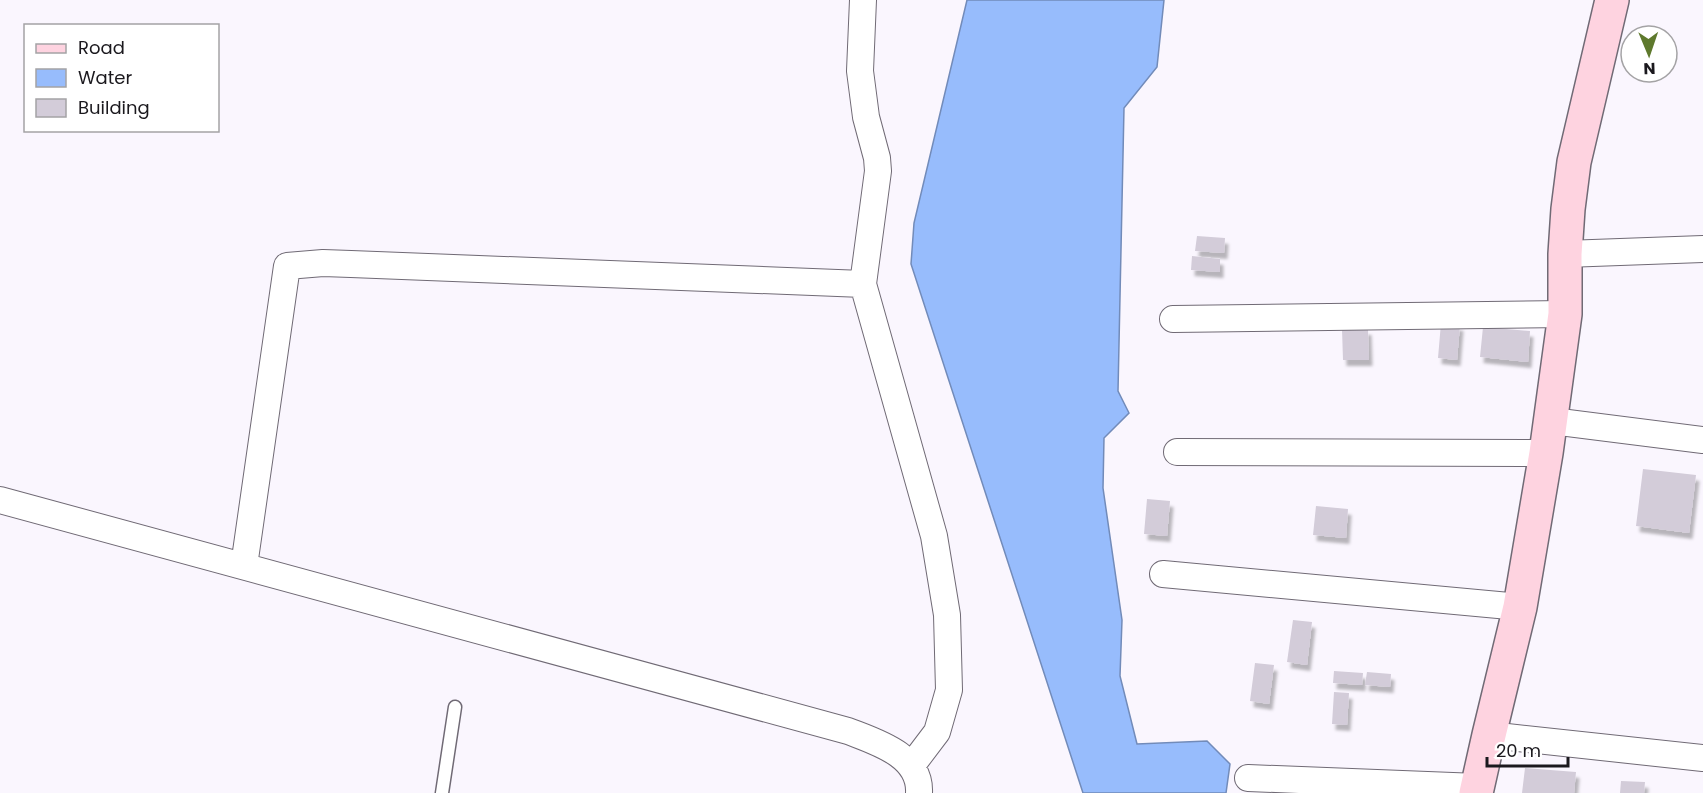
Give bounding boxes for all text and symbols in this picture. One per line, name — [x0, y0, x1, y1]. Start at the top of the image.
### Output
legend — [24, 24, 219, 132]
north arrow — [1619, 24, 1679, 84]
text: Road — [78, 35, 125, 60]
text: N — [1643, 57, 1656, 80]
text: Water — [78, 65, 132, 90]
text: Building — [78, 95, 150, 120]
scale bar — [1487, 730, 1568, 768]
text: 20 m — [1496, 738, 1541, 763]

